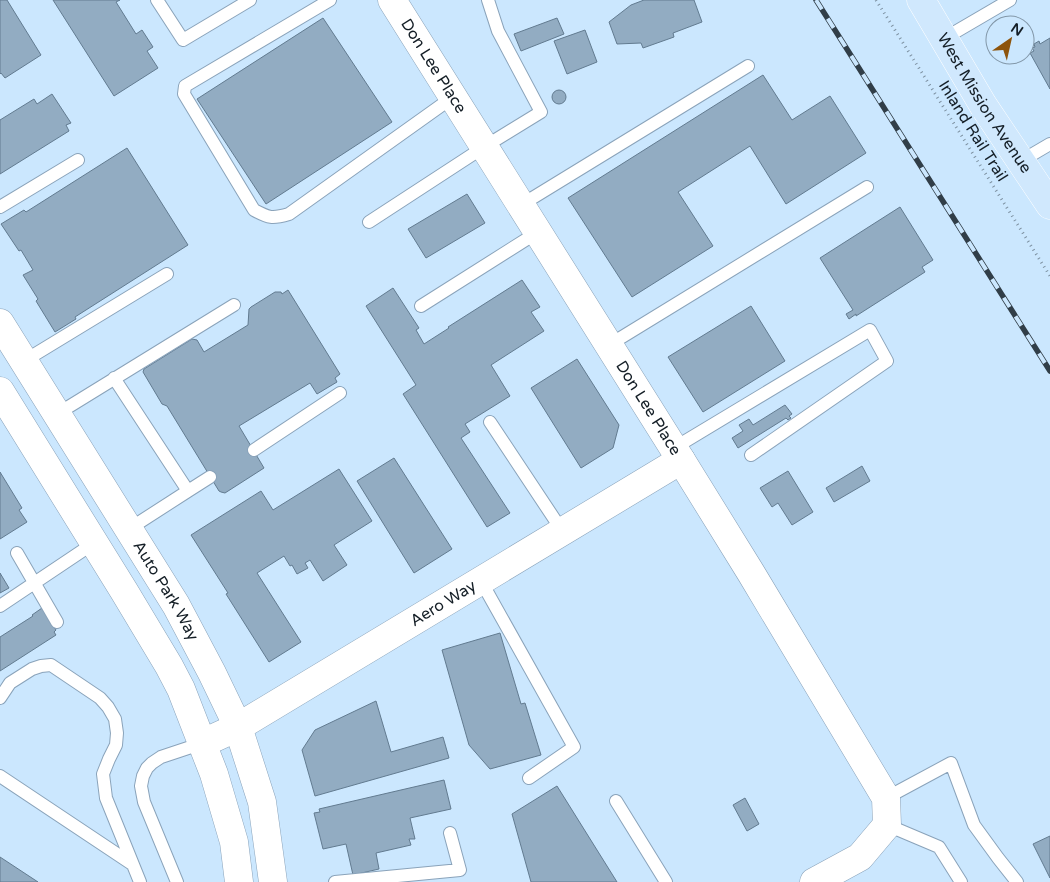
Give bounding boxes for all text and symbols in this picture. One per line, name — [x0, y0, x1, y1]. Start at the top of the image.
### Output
street label: Don Lee Place — [396, 15, 471, 117]
north arrow — [985, 15, 1035, 65]
text: N — [1008, 19, 1026, 40]
street label: West Mission Avenue — [933, 29, 1036, 177]
street label: Inland Rail Trail — [934, 77, 1012, 185]
street label: Don Lee Place — [611, 357, 686, 459]
street label: Auto Park Way — [128, 537, 203, 644]
street label: Aero Way — [406, 576, 480, 631]

